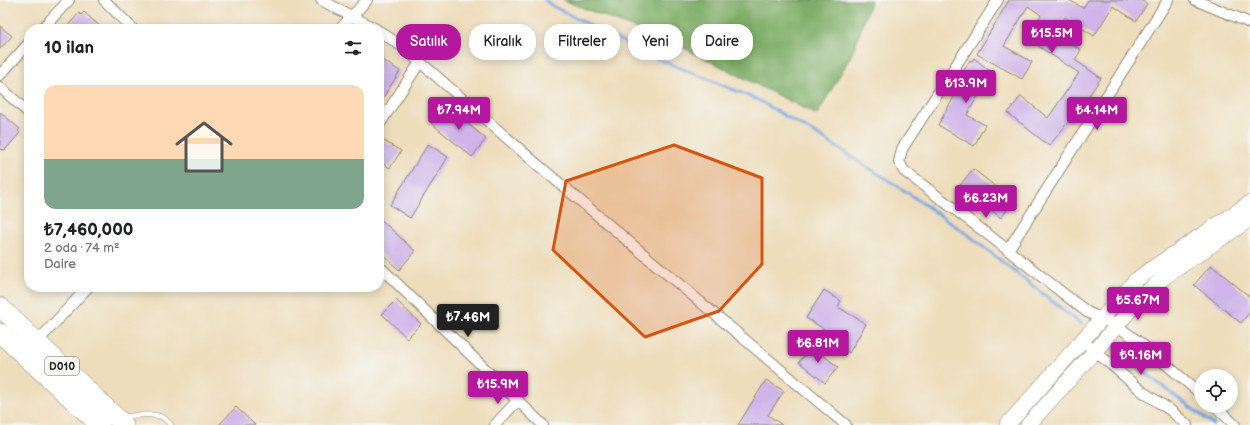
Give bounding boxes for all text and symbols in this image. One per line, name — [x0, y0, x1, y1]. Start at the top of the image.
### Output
pin: ₺15.5M — [1019, 20, 1085, 54]
chip: Satılık — [396, 24, 461, 60]
chip: Kiralık — [469, 24, 536, 60]
chip: Filtreler — [544, 24, 620, 60]
chip: Yeni — [628, 24, 683, 60]
chip: Daire — [691, 24, 753, 60]
text: ₺15.5M — [1031, 25, 1073, 41]
icon: filters — [342, 37, 364, 59]
text: 10 ilan — [44, 38, 94, 58]
pin: ₺13.9M — [933, 70, 999, 104]
text: ₺13.9M — [945, 75, 987, 91]
pin: ₺7.94M — [426, 97, 492, 131]
pin: ₺4.14M — [1064, 97, 1130, 131]
text: ₺7.94M — [437, 102, 481, 118]
text: ₺4.14M — [1076, 102, 1118, 118]
icon: home — [168, 111, 240, 183]
pin: ₺6.23M — [953, 185, 1019, 219]
text: ₺6.23M — [964, 190, 1008, 206]
text: ₺7,460,000 — [44, 220, 133, 240]
text: 2 oda · 74 m² — [44, 240, 120, 256]
text: Daire — [44, 256, 76, 272]
pin: ₺5.67M — [1105, 287, 1171, 321]
text: ₺5.67M — [1116, 292, 1160, 308]
pin: ₺7.46M — [435, 304, 501, 338]
text: ₺7.46M — [446, 309, 490, 325]
pin: ₺6.81M — [785, 330, 851, 364]
text: ₺6.81M — [797, 335, 839, 351]
pin: ₺9.16M — [1108, 342, 1174, 376]
text: ₺9.16M — [1120, 347, 1162, 363]
road number: D010 — [45, 357, 79, 375]
map controls — [1194, 369, 1238, 413]
button: locate — [1194, 369, 1238, 413]
pin: ₺15.9M — [465, 371, 531, 405]
text: ₺15.9M — [477, 376, 519, 392]

